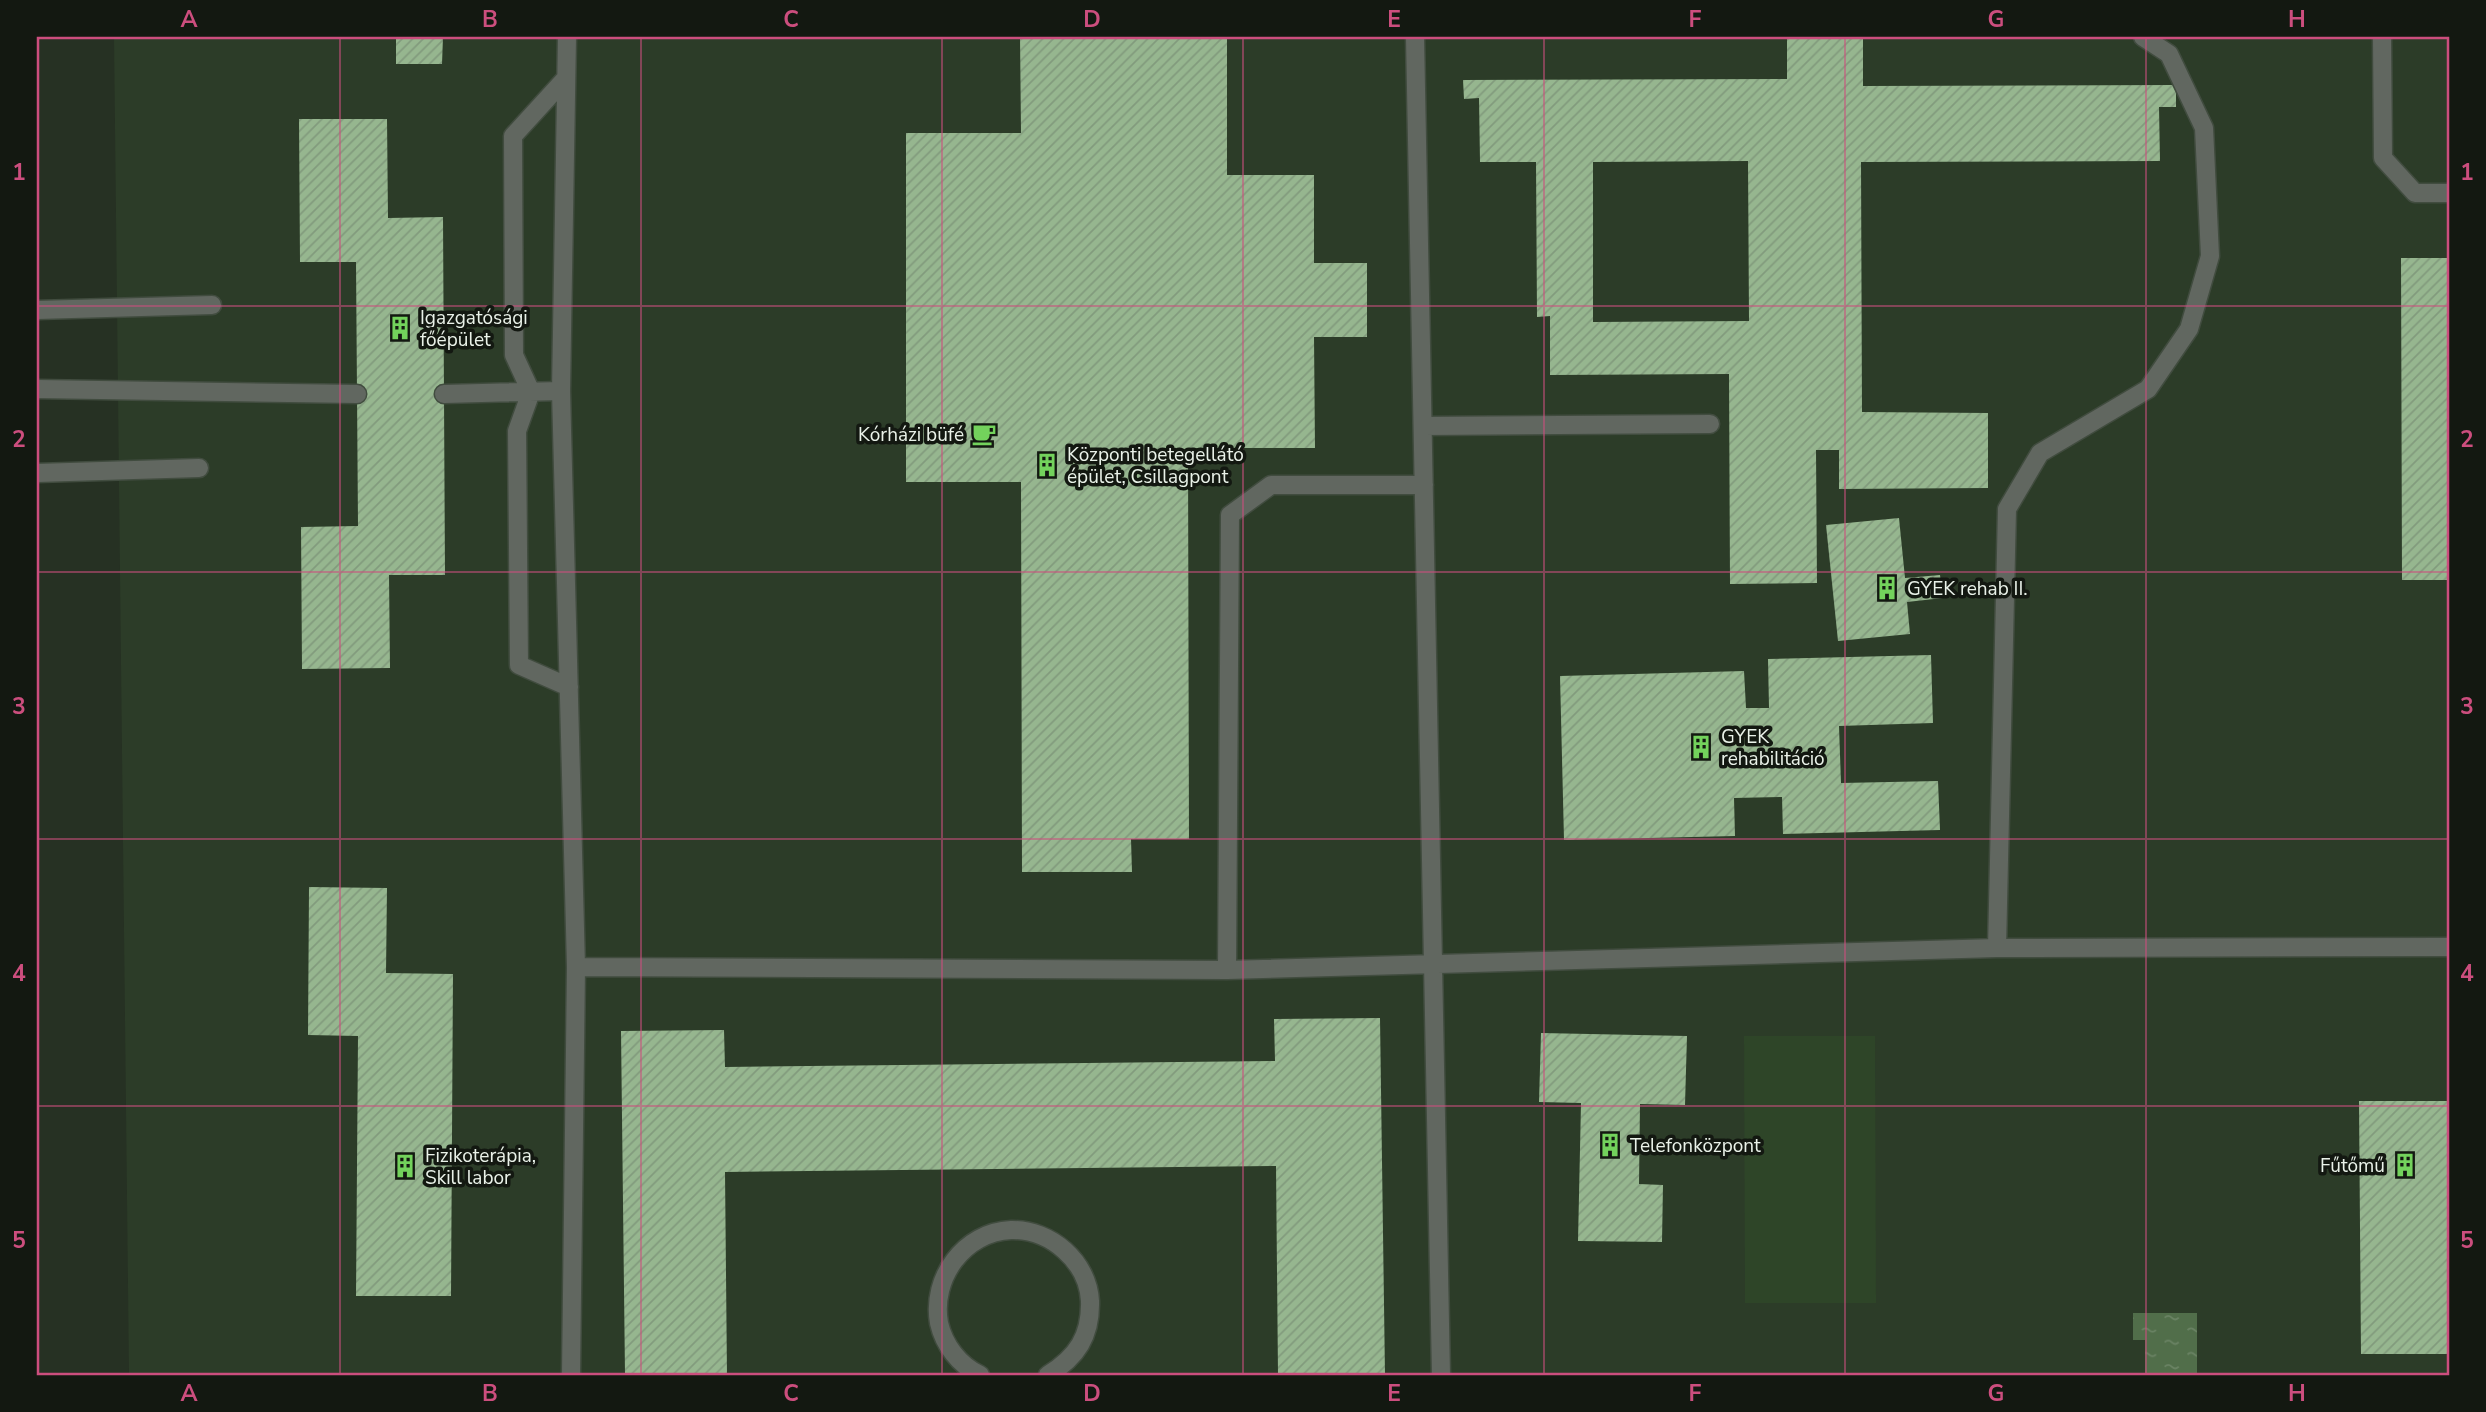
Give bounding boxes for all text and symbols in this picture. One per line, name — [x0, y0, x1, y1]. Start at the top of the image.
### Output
text: A — [180, 4, 198, 35]
text: B — [482, 4, 498, 35]
text: C — [783, 4, 799, 35]
text: D — [1083, 4, 1101, 35]
text: E — [1387, 4, 1401, 35]
text: F — [1689, 4, 1702, 35]
text: G — [1988, 4, 2004, 35]
text: H — [2288, 4, 2306, 35]
text: 1 — [12, 157, 26, 188]
text: 1 — [2460, 157, 2474, 188]
place label: Igazgatósági főépület — [420, 305, 528, 353]
building icon: Igazgatósági főépület — [386, 314, 414, 342]
cafe icon: Kórházi büfé — [970, 420, 998, 448]
place label: Kórházi büfé — [858, 422, 964, 448]
text: 2 — [12, 424, 26, 455]
text: 2 — [2460, 424, 2474, 455]
place label: Központi betegellátó épület, Csillagpont — [1067, 442, 1244, 490]
building icon: Központi betegellátó épület, Csillagpont — [1033, 451, 1061, 479]
building icon: GYEK rehab II. — [1873, 574, 1901, 602]
place label: GYEK rehab II. — [1907, 576, 2028, 602]
text: 3 — [12, 691, 26, 722]
text: 3 — [2460, 691, 2474, 722]
place label: GYEK rehabilitáció — [1721, 724, 1825, 772]
building icon: GYEK rehabilitáció — [1687, 733, 1715, 761]
text: 4 — [12, 958, 26, 989]
text: 4 — [2460, 958, 2474, 989]
building icon: Telefonközpont — [1596, 1131, 1624, 1159]
place label: Telefonközpont — [1630, 1133, 1761, 1159]
place label: Fizikoterápia, Skill labor — [425, 1143, 536, 1191]
building icon: Fűtőmű — [2391, 1151, 2419, 1179]
building icon: Fizikoterápia, Skill labor — [391, 1152, 419, 1180]
place label: Fűtőmű — [2320, 1153, 2385, 1179]
text: 5 — [12, 1225, 26, 1256]
text: 5 — [2460, 1225, 2474, 1256]
text: A — [180, 1378, 198, 1409]
text: B — [482, 1378, 498, 1409]
text: C — [783, 1378, 799, 1409]
text: D — [1083, 1378, 1101, 1409]
text: E — [1387, 1378, 1401, 1409]
text: F — [1689, 1378, 1702, 1409]
text: G — [1988, 1378, 2004, 1409]
text: H — [2288, 1378, 2306, 1409]

